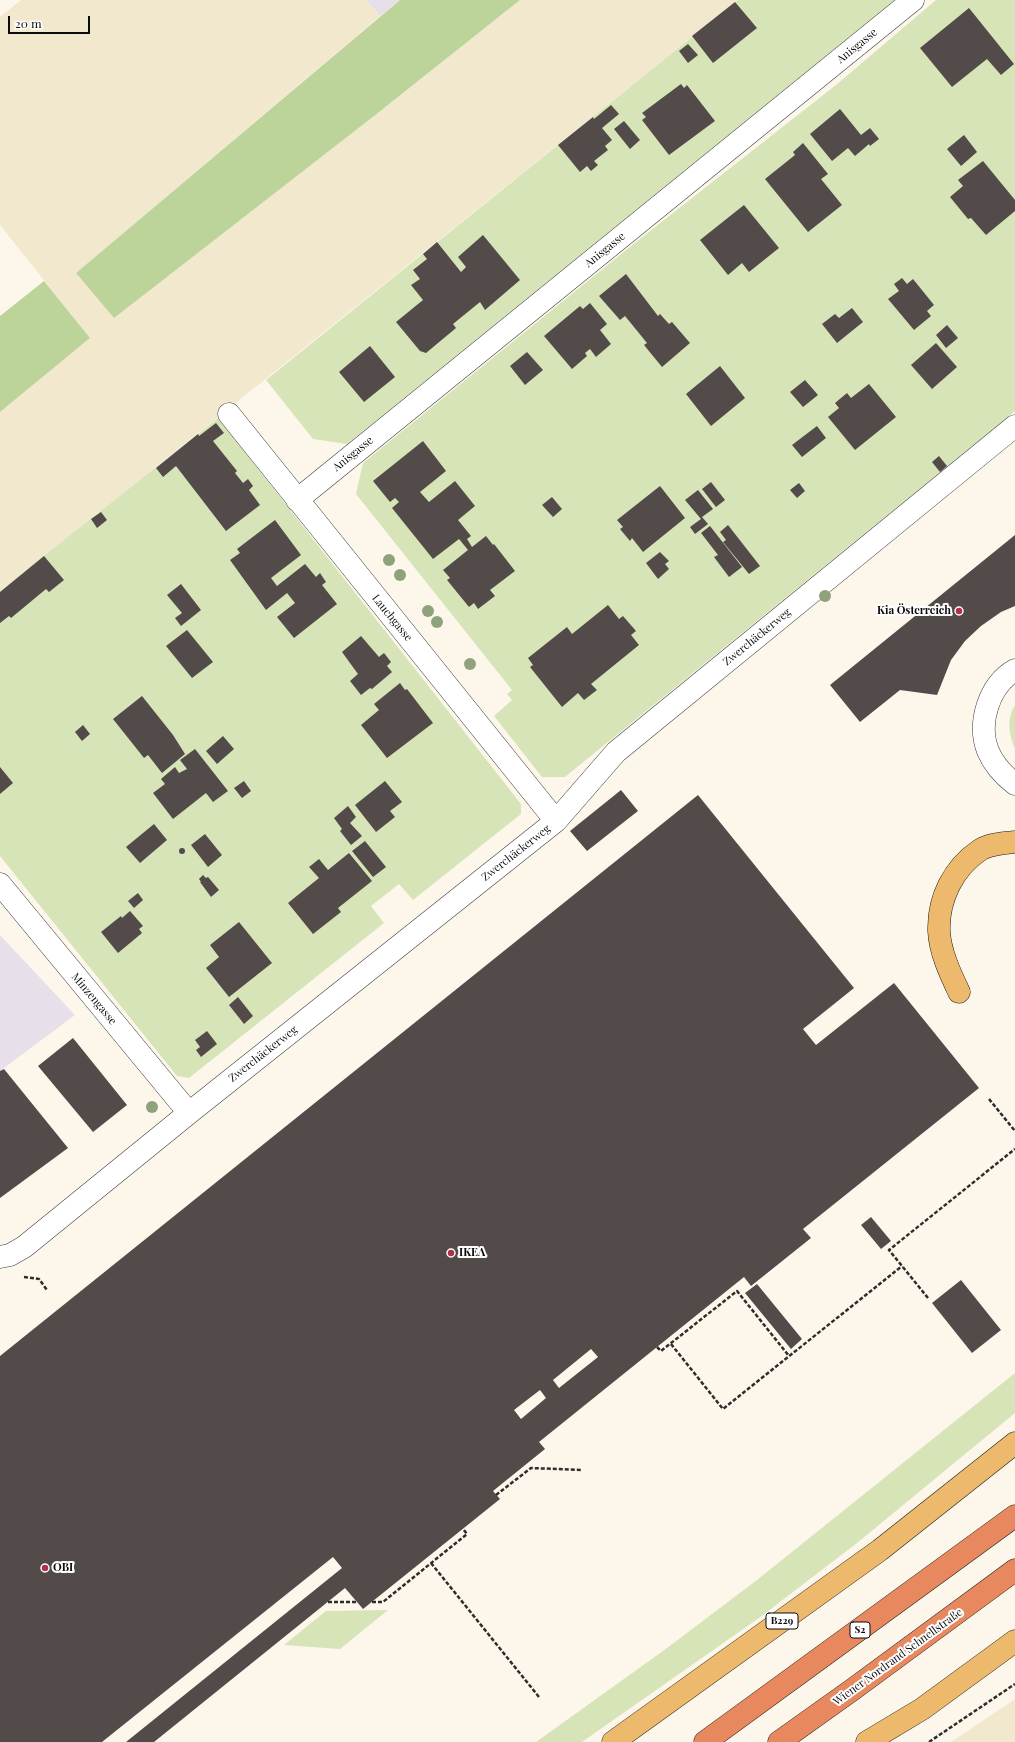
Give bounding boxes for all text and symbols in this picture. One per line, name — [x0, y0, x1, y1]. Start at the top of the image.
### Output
scale bar — [10, 8, 92, 34]
text: 20 m — [15, 15, 42, 31]
street label: Anisgasse — [834, 26, 880, 66]
street label: Anisgasse — [582, 230, 628, 270]
street label: Anisgasse — [330, 434, 376, 474]
street label: Lauchgasse — [369, 592, 415, 644]
place label: Kia Österreich — [877, 604, 951, 618]
street label: Zwerchäckerweg — [720, 606, 794, 668]
marker: Kia Österreich — [954, 606, 964, 616]
street label: Zwerchäckerweg — [479, 822, 553, 884]
street label: Minzengasse — [69, 971, 119, 1027]
street label: Zwerchäckerweg — [226, 1023, 300, 1085]
place label: IKEA — [459, 1246, 485, 1260]
marker: IKEA — [446, 1248, 456, 1258]
place label: OBI — [53, 1561, 73, 1575]
marker: OBI — [40, 1563, 50, 1573]
street label: Wiener Nordrand Schnellstraße — [831, 1606, 965, 1708]
road number: B229 — [766, 1613, 798, 1629]
road number: S2 — [850, 1622, 870, 1638]

